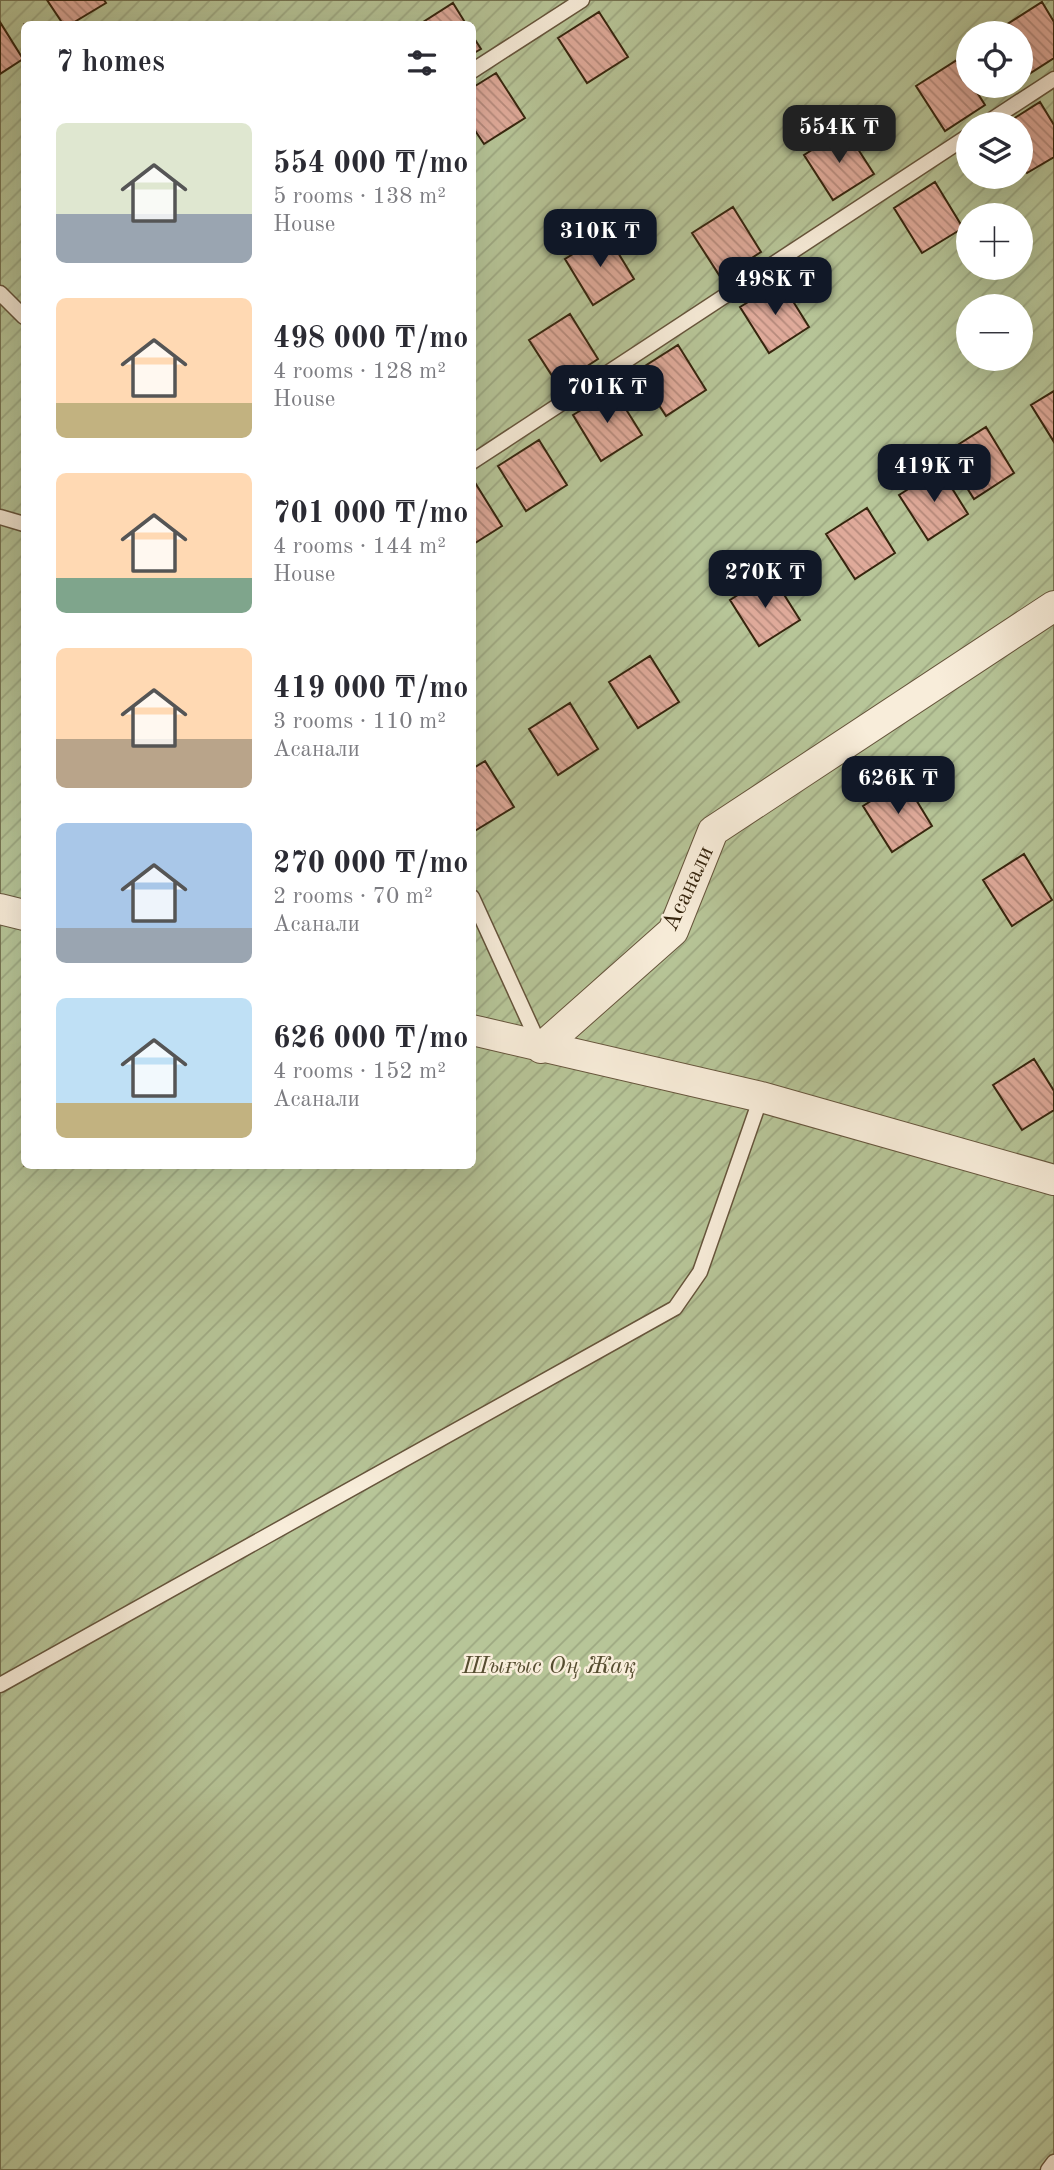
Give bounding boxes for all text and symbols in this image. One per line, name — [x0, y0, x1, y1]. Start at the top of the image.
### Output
map controls — [956, 21, 1033, 371]
button: locate — [956, 21, 1033, 98]
icon: filters — [403, 44, 441, 82]
text: 7 homes — [56, 48, 165, 78]
pin: 554K ₸ — [782, 106, 896, 165]
button: layers — [956, 112, 1033, 189]
text: 554K ₸ — [799, 116, 879, 139]
text: 554 000 ₸/mo — [273, 149, 468, 179]
icon: home — [112, 151, 196, 235]
text: 5 rooms · 138 m² — [273, 185, 446, 208]
button: + — [956, 203, 1033, 280]
pin: 310K ₸ — [543, 210, 657, 269]
text: House — [273, 213, 335, 236]
text: 310K ₸ — [560, 220, 640, 243]
pin: 498K ₸ — [718, 258, 832, 317]
text: 498K ₸ — [735, 268, 815, 291]
button: − — [956, 294, 1033, 371]
text: 498 000 ₸/mo — [273, 324, 468, 354]
icon: home — [112, 326, 196, 410]
text: 4 rooms · 128 m² — [273, 360, 446, 383]
pin: 701K ₸ — [550, 366, 664, 425]
text: 701K ₸ — [567, 376, 647, 399]
text: House — [273, 388, 335, 411]
pin: 419K ₸ — [877, 444, 991, 504]
text: 419K ₸ — [894, 455, 974, 478]
text: 701 000 ₸/mo — [273, 499, 468, 529]
icon: home — [112, 501, 196, 585]
text: 4 rooms · 144 m² — [273, 535, 446, 558]
pin: 270K ₸ — [708, 550, 822, 610]
text: 270K ₸ — [725, 561, 805, 584]
text: House — [273, 563, 335, 586]
text: 419 000 ₸/mo — [273, 674, 468, 704]
icon: home — [112, 676, 196, 760]
text: 3 rooms · 110 m² — [273, 710, 446, 733]
text: Асанали — [273, 738, 360, 761]
pin: 626K ₸ — [841, 756, 955, 816]
text: 626K ₸ — [858, 767, 938, 790]
street label: Асанали — [659, 843, 719, 935]
text: 270 000 ₸/mo — [273, 849, 468, 879]
icon: home — [112, 851, 196, 935]
text: 2 rooms · 70 m² — [273, 885, 433, 908]
text: Асанали — [273, 913, 360, 936]
text: 626 000 ₸/mo — [273, 1024, 468, 1054]
icon: home — [112, 1026, 196, 1110]
text: 4 rooms · 152 m² — [273, 1060, 446, 1083]
text: Асанали — [273, 1088, 360, 1111]
park label: Шығыс Оң Жақ — [461, 1655, 636, 1679]

